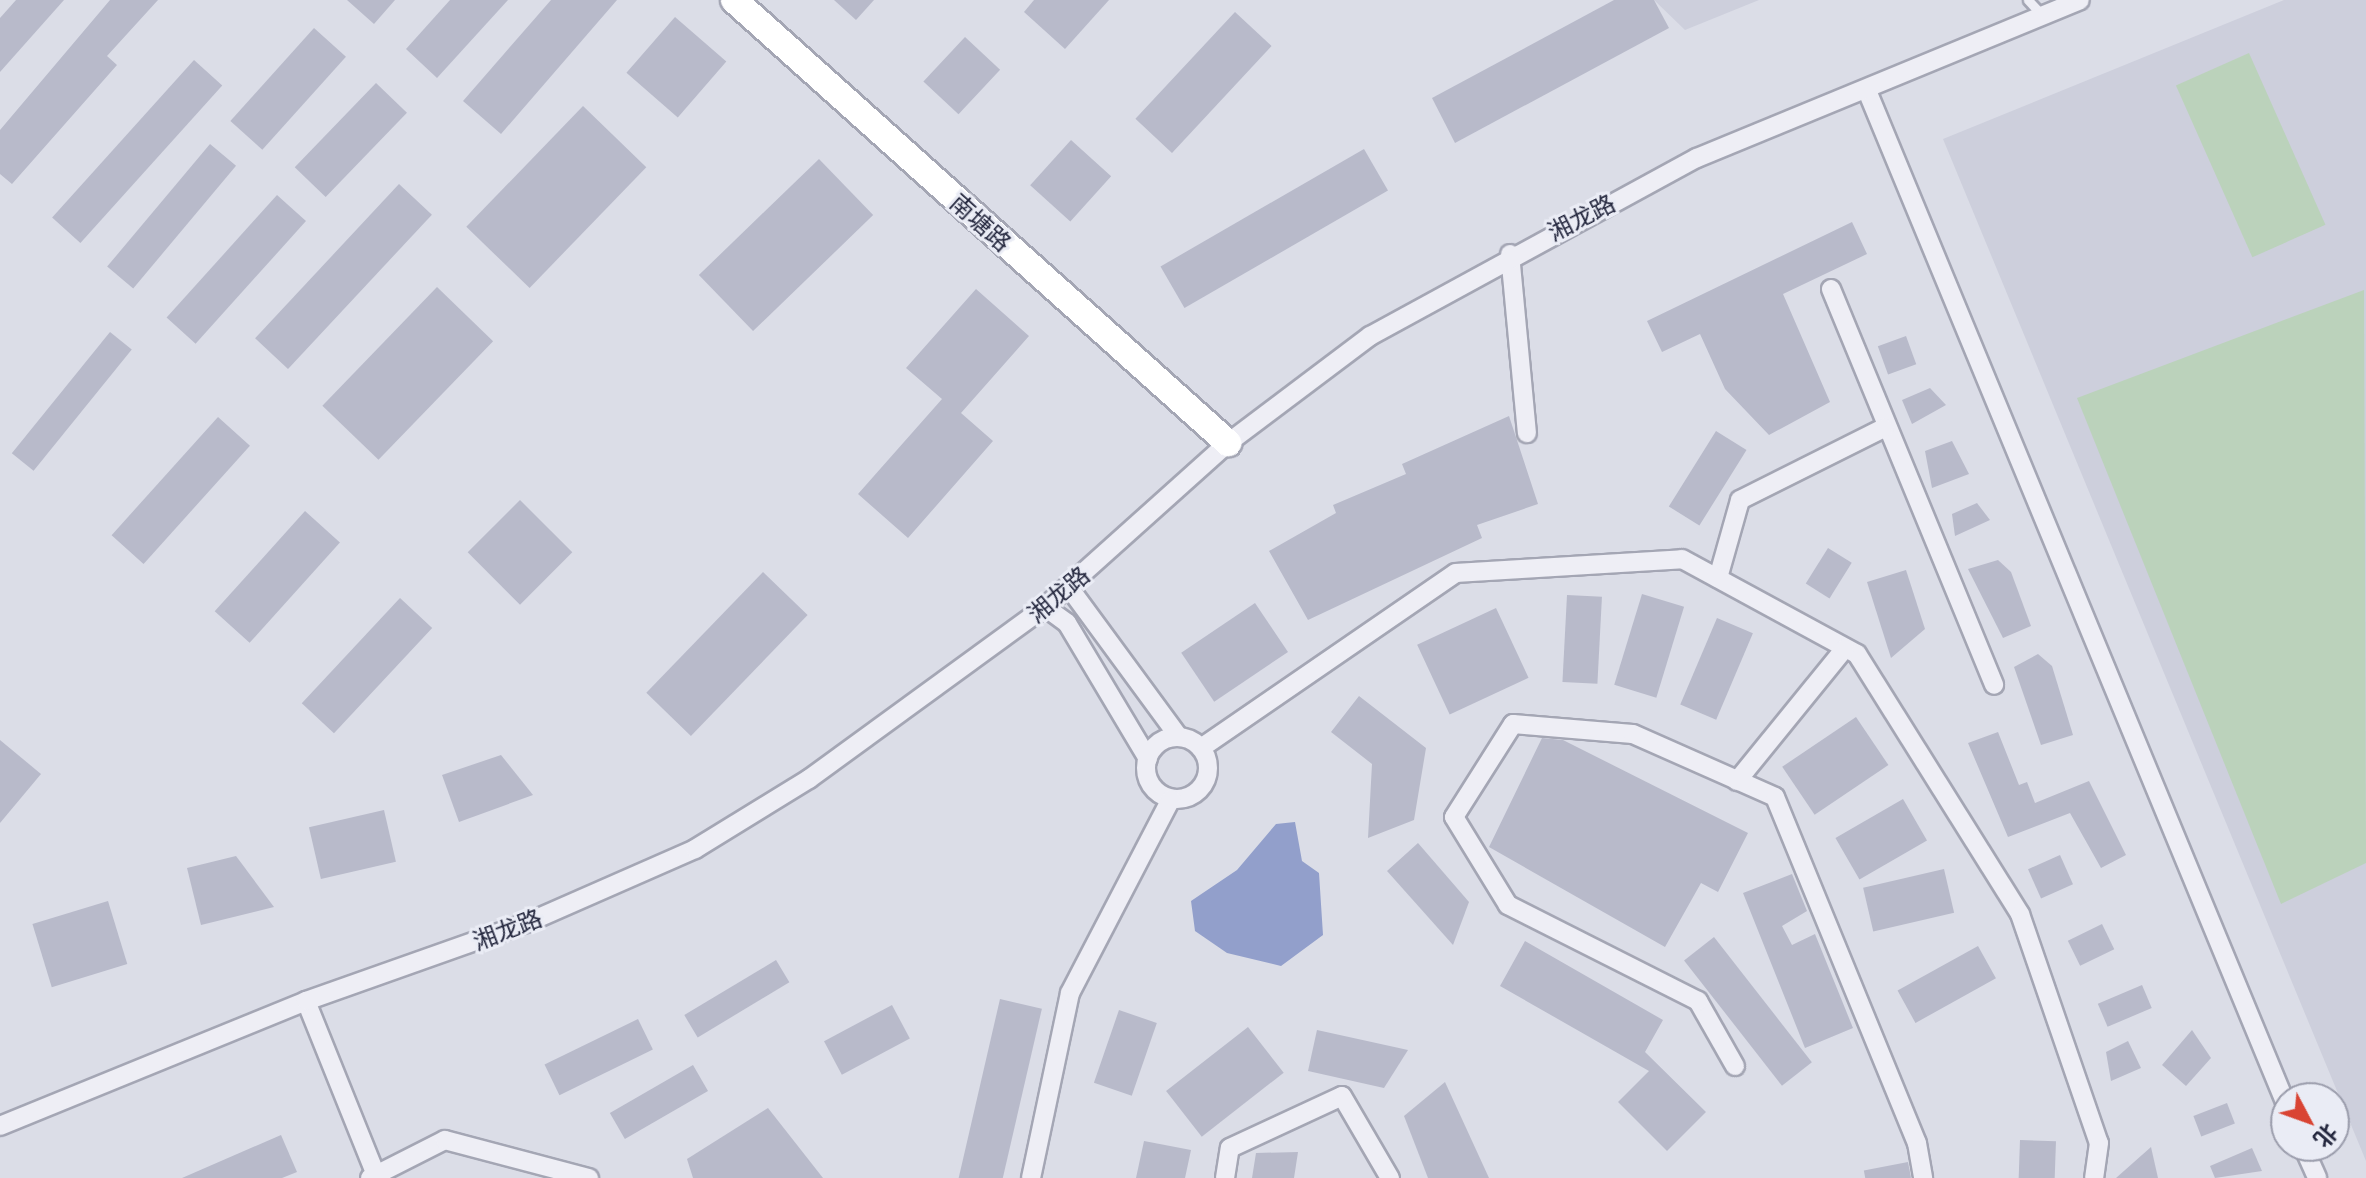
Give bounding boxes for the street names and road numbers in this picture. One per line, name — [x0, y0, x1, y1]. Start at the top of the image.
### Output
street label: 南塘路 — [945, 187, 1017, 257]
street label: 湘龙路 — [1542, 188, 1620, 246]
street label: 湘龙路 — [1021, 560, 1095, 628]
street label: 湘龙路 — [468, 903, 546, 955]

